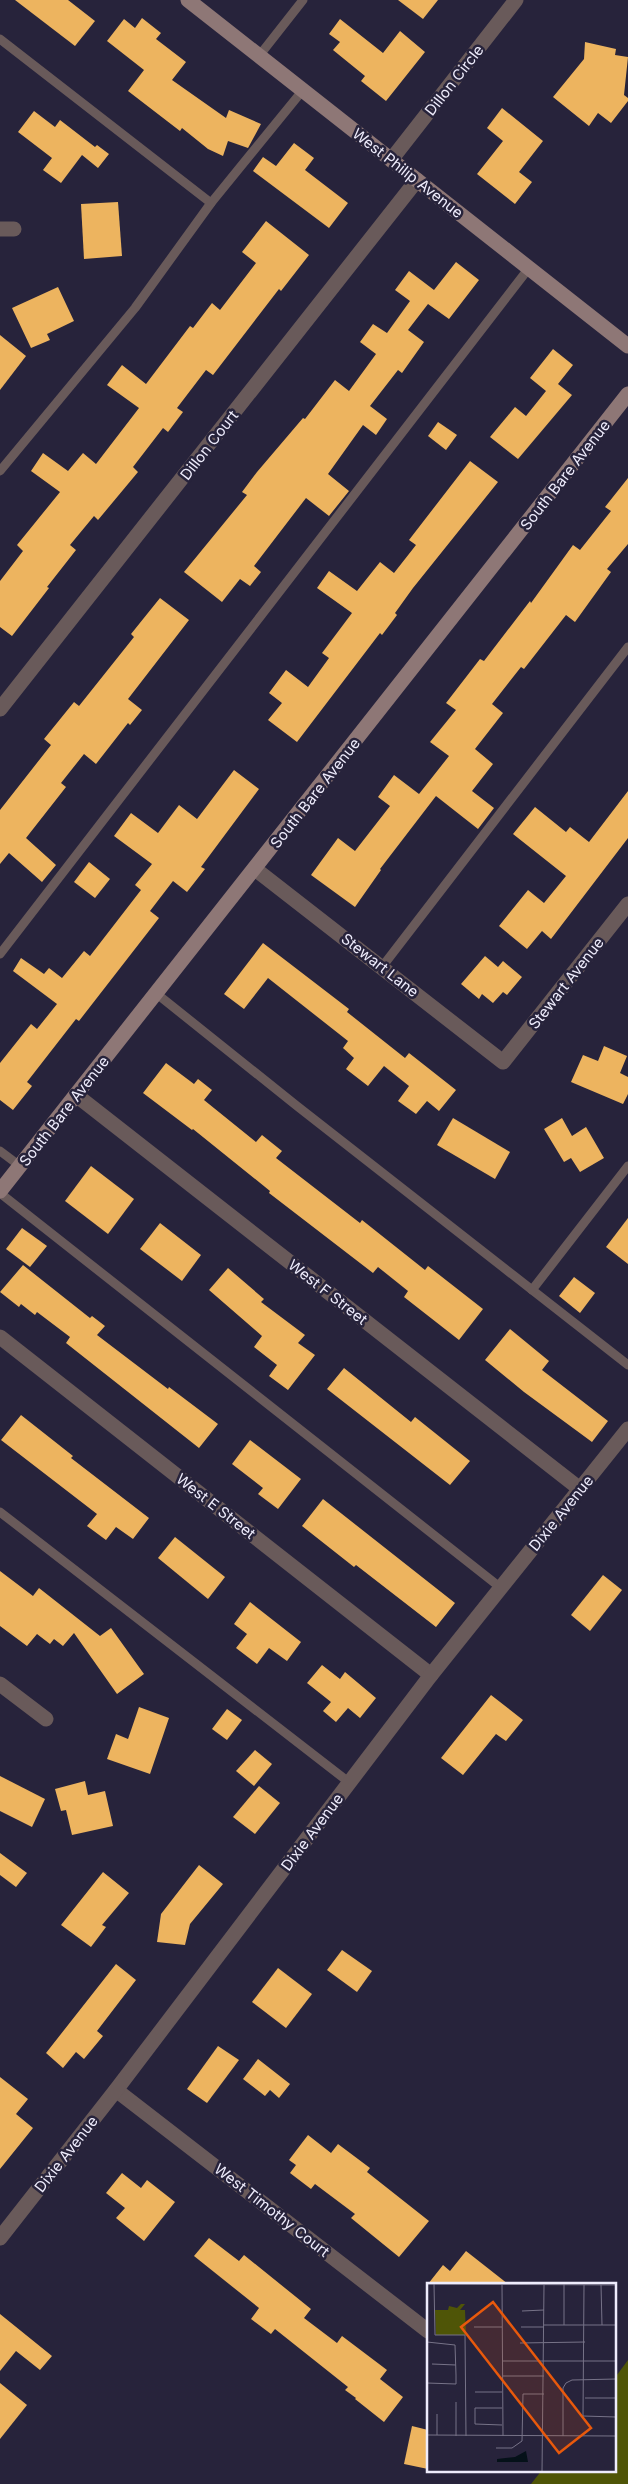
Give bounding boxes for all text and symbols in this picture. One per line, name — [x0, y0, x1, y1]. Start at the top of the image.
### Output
street label: Dillon Circle — [420, 41, 488, 119]
street label: West Philip Avenue — [349, 124, 467, 222]
street label: Dillon Court — [176, 406, 242, 484]
street label: South Bare Avenue — [516, 416, 614, 534]
street label: South Bare Avenue — [266, 734, 364, 852]
street label: Stewart Lane — [337, 929, 423, 1001]
street label: Stewart Avenue — [524, 933, 608, 1033]
street label: South Bare Avenue — [15, 1052, 113, 1170]
street label: West F Street — [285, 1255, 371, 1329]
street label: West E Street — [173, 1469, 259, 1543]
street label: Dixie Avenue — [525, 1471, 597, 1555]
street label: Dixie Avenue — [277, 1790, 347, 1874]
street label: Dixie Avenue — [30, 2112, 102, 2196]
street label: West Timothy Court — [211, 2159, 334, 2261]
inset map — [427, 2283, 616, 2472]

